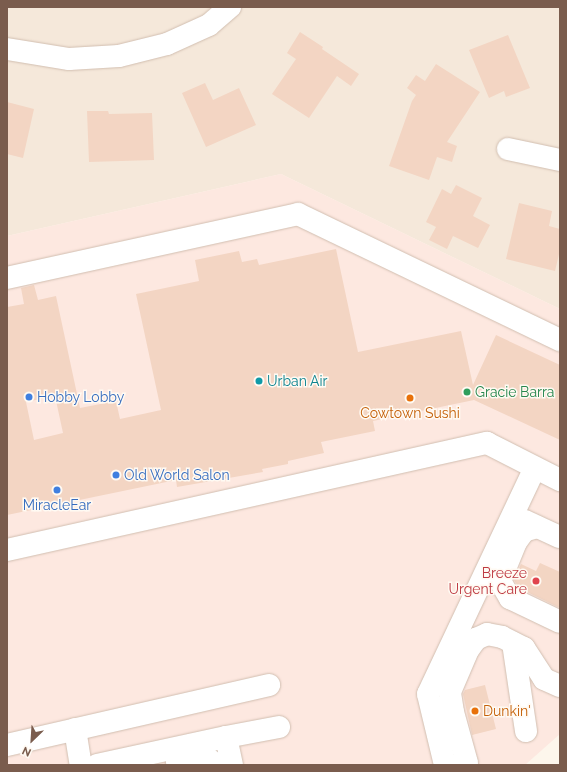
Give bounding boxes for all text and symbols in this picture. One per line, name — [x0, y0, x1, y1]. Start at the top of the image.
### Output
place label: Urban Air — [267, 373, 328, 389]
marker: Urban Air — [254, 376, 264, 386]
place label: Gracie Barra — [475, 384, 554, 400]
marker: Gracie Barra — [462, 387, 472, 397]
place label: Hobby Lobby — [37, 389, 125, 405]
marker: Hobby Lobby — [24, 392, 34, 402]
marker: Cowtown Sushi — [405, 393, 415, 403]
place label: Cowtown Sushi — [360, 405, 460, 421]
place label: Old World Salon — [124, 467, 230, 483]
marker: Old World Salon — [111, 470, 121, 480]
marker: MiracleEar — [52, 485, 62, 495]
place label: MiracleEar — [23, 497, 91, 513]
place label: Breeze Urgent Care — [448, 565, 527, 598]
marker: Breeze Urgent Care — [530, 575, 542, 587]
place label: Dunkin' — [483, 703, 531, 719]
marker: Dunkin' — [470, 706, 480, 716]
north arrow — [12, 720, 52, 760]
text: N — [20, 744, 33, 759]

